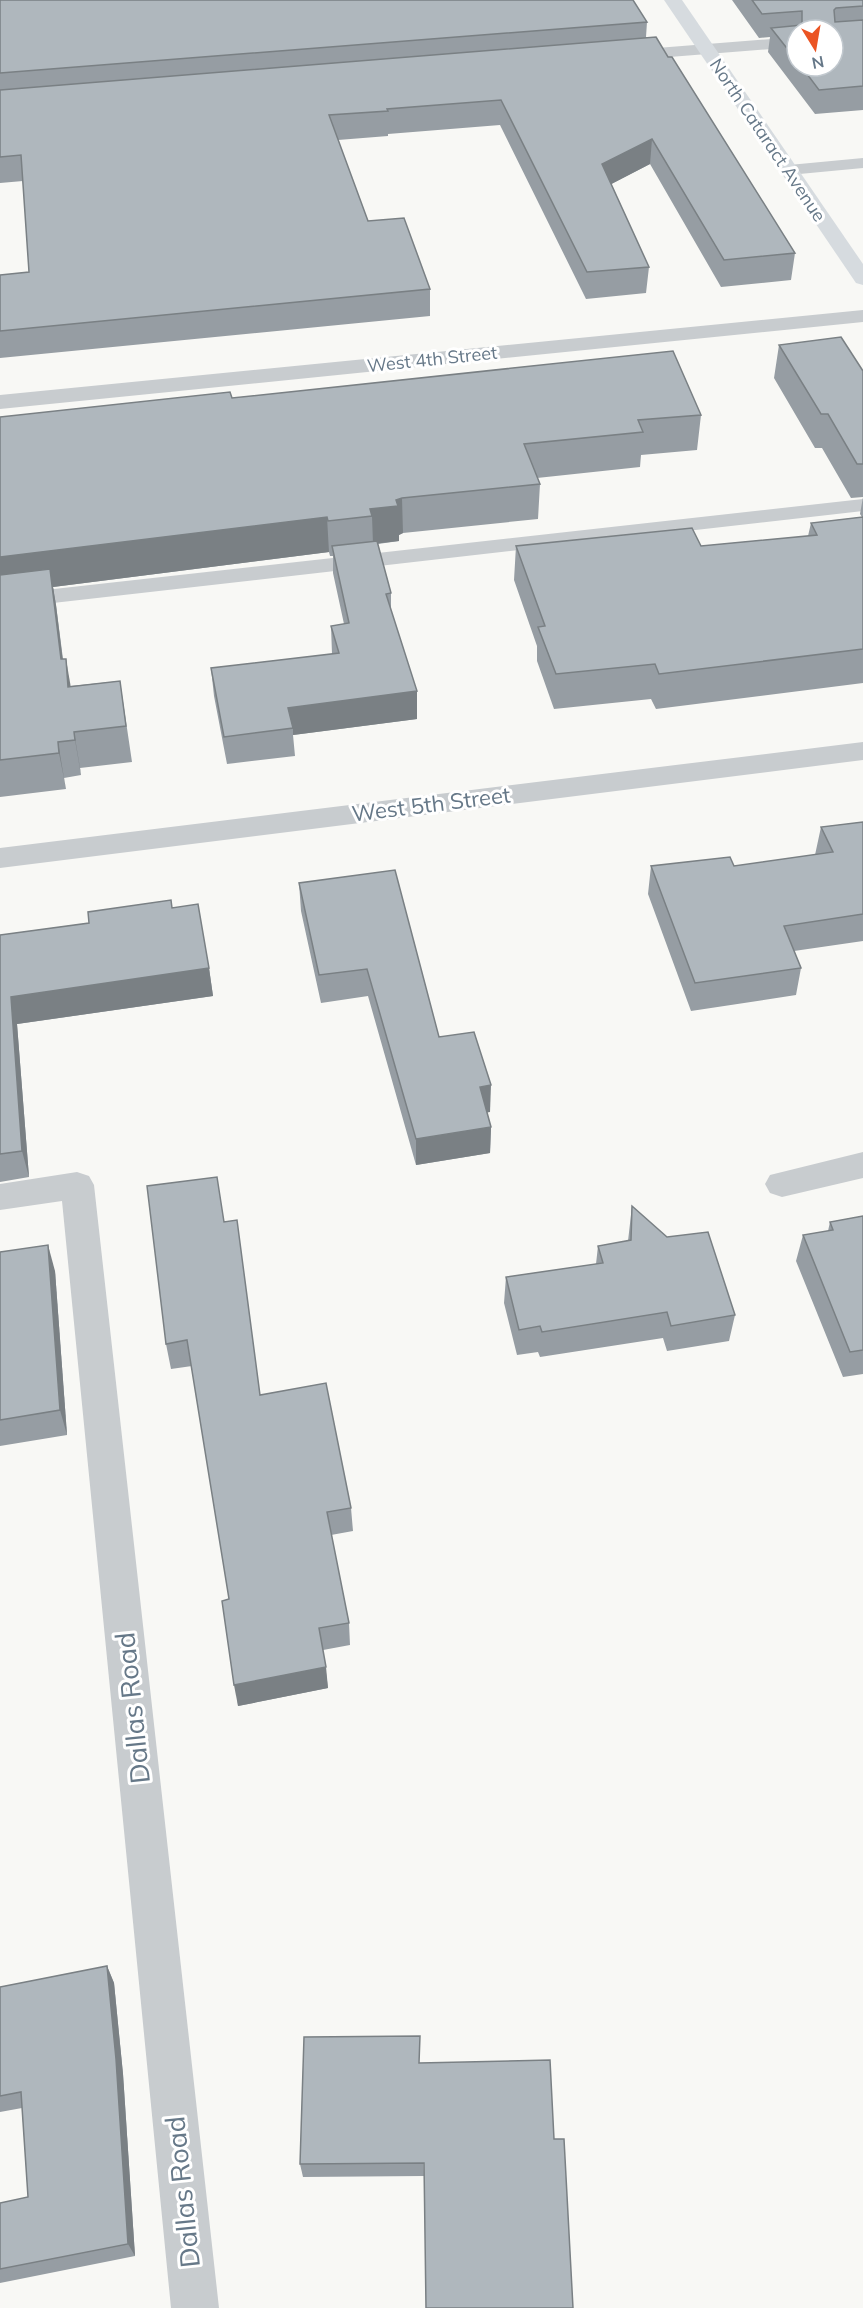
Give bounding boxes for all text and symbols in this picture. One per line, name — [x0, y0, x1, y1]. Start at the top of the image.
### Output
north arrow — [785, 18, 845, 78]
street label: North Cataract Avenue — [705, 54, 831, 226]
street label: West 4th Street — [366, 341, 498, 377]
street label: West 5th Street — [350, 780, 512, 828]
street label: Dallas Road — [107, 1631, 157, 1785]
street label: Dallas Road — [157, 2115, 207, 2269]

